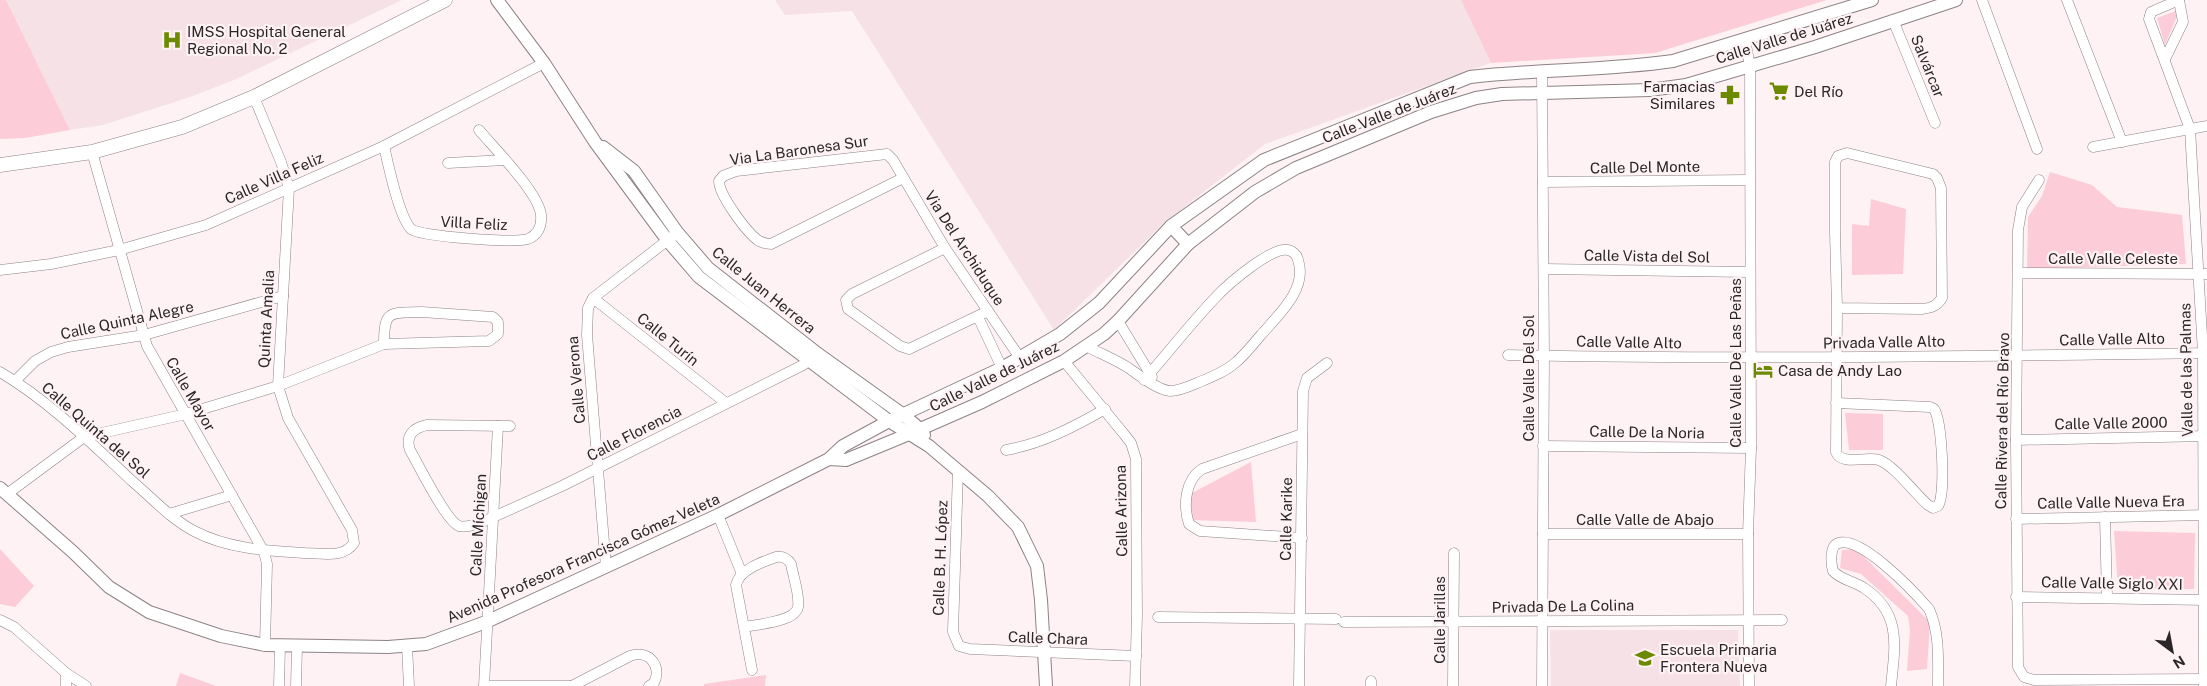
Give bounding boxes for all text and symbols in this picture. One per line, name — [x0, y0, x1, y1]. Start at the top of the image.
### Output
street label: Calle Valle de Juárez — [1714, 9, 1854, 67]
place label: IMSS Hospital General Regional No. 2 — [187, 23, 346, 57]
hospital icon: IMSS Hospital General Regional No. 2 — [161, 29, 183, 51]
street label: Salvárcar — [1908, 32, 1948, 100]
place label: Farmacias Similares — [1643, 78, 1715, 112]
street label: Calle Valle de Juárez — [1320, 80, 1458, 146]
supermarket icon: Del Río — [1768, 80, 1790, 102]
place label: Del Río — [1794, 83, 1843, 100]
pharmacy icon: Farmacias Similares — [1719, 84, 1741, 106]
street label: Via La Baronesa Sur — [728, 132, 870, 168]
street label: Calle Villa Feliz — [222, 149, 326, 207]
street label: Calle Del Monte — [1590, 158, 1700, 176]
street label: Via Del Archiduque — [922, 187, 1008, 309]
street label: Villa Feliz — [440, 213, 508, 233]
street label: Calle Juan Herrera — [709, 243, 819, 337]
street label: Calle Vista del Sol — [1584, 246, 1710, 266]
street label: Calle Valle Celeste — [2048, 250, 2178, 267]
street label: Quinta Amalia — [255, 269, 277, 369]
street label: Calle Valle De Las Peñas — [1727, 278, 1744, 448]
street label: Calle Quinta Alegre — [59, 298, 195, 342]
street label: Valle de las Palmas — [2176, 303, 2196, 437]
street label: Calle Turín — [634, 309, 702, 369]
street label: Calle Valle Del Sol — [1520, 314, 1537, 442]
street label: Calle Valle Alto — [2059, 330, 2165, 348]
street label: Privada Valle Alto — [1823, 332, 1945, 352]
street label: Calle Rivera del Río Bravo — [1992, 332, 2012, 510]
street label: Calle Valle Alto — [1576, 333, 1682, 351]
street label: Calle Verona — [564, 336, 588, 424]
street label: Calle Valle de Juárez — [927, 337, 1061, 415]
street label: Calle Mayor — [163, 354, 219, 434]
hotel icon: Casa de Andy Lao — [1752, 359, 1774, 381]
place label: Casa de Andy Lao — [1778, 362, 1902, 379]
street label: Calle Quinta del Sol — [39, 378, 153, 482]
street label: Calle Florencia — [584, 402, 684, 464]
street label: Calle Valle 2000 — [2054, 414, 2168, 432]
street label: Calle De la Noria — [1589, 422, 1705, 442]
street label: Calle Arizona — [1112, 465, 1130, 557]
street label: Calle Míchigan — [467, 473, 489, 577]
street label: Calle Karike — [1277, 477, 1295, 561]
street label: Avenida Profesora Francisca Gómez Veleta — [444, 490, 722, 626]
street label: Calle Valle Nueva Era — [2037, 492, 2185, 512]
street label: Calle B. H. López — [929, 500, 951, 616]
street label: Calle Valle de Abajo — [1576, 511, 1714, 528]
street label: Calle Valle Siglo XXI — [2041, 573, 2183, 593]
street label: Calle Jarillas — [1431, 576, 1448, 664]
street label: Privada De La Colina — [1492, 596, 1634, 616]
north arrow — [2147, 626, 2197, 676]
street label: Calle Chara — [1008, 628, 1088, 648]
place label: Escuela Primaria Frontera Nueva — [1660, 641, 1777, 675]
school or university icon: Escuela Primaria Frontera Nueva — [1634, 647, 1656, 669]
text: N — [2170, 652, 2188, 672]

